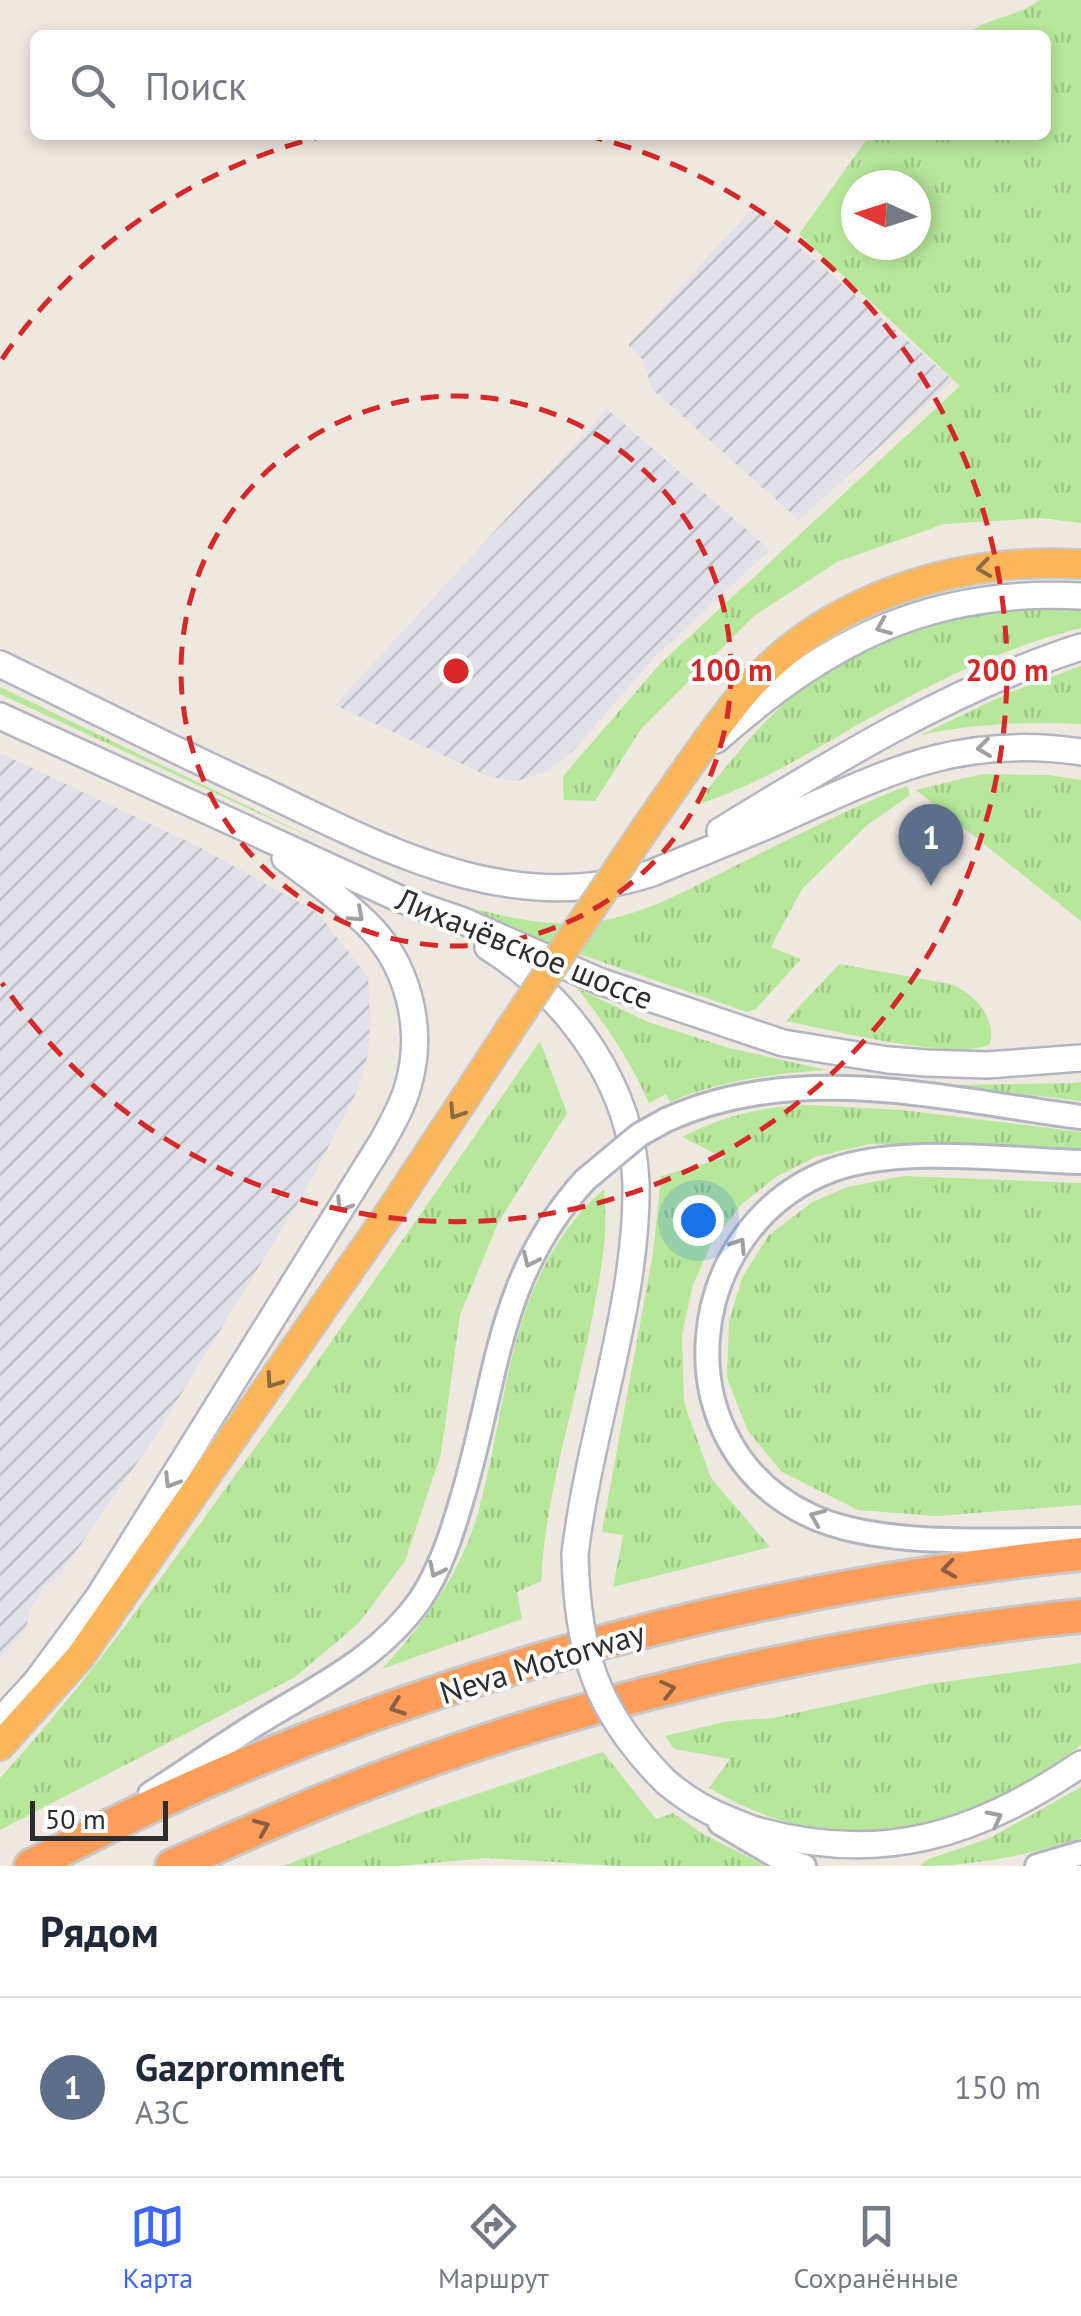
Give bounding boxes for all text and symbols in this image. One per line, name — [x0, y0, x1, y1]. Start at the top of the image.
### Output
search box — [30, 30, 1051, 140]
icon: search — [65, 58, 120, 113]
text: Поиск — [145, 61, 246, 110]
north arrow — [841, 170, 931, 260]
one-way arrow — [976, 556, 992, 577]
one-way arrow — [875, 615, 893, 635]
text: 100 m — [690, 650, 772, 689]
text: 200 m — [966, 650, 1048, 689]
centre of rings — [438, 653, 474, 689]
one-way arrow — [976, 737, 992, 758]
pin: 1 — [898, 804, 964, 886]
street label: Лихачёвское шоссе — [389, 877, 660, 1019]
one-way arrow — [345, 904, 364, 922]
one-way arrow — [449, 1102, 468, 1120]
one-way arrow — [336, 1194, 355, 1212]
your location — [673, 1195, 724, 1246]
one-way arrow — [727, 1238, 746, 1256]
one-way arrow — [522, 1249, 542, 1267]
one-way arrow — [267, 1370, 285, 1388]
one-way arrow — [164, 1471, 183, 1489]
one-way arrow — [809, 1509, 827, 1529]
one-way arrow — [941, 1558, 958, 1579]
one-way arrow — [429, 1559, 448, 1577]
street label: Neva Motorway — [434, 1611, 650, 1713]
one-way arrow — [659, 1680, 676, 1701]
one-way arrow — [390, 1695, 407, 1715]
scale bar — [30, 1796, 168, 1840]
text: 50 m — [45, 1800, 106, 1837]
one-way arrow — [985, 1810, 1003, 1830]
one-way arrow — [252, 1819, 269, 1839]
text: Рядом — [40, 1904, 159, 1959]
text: Gazpromneft — [135, 2042, 344, 2091]
text: 1 — [63, 2066, 82, 2108]
text: 150 m — [954, 2066, 1041, 2108]
text: АЗС — [135, 2091, 189, 2133]
tab: Карта — [122, 2199, 193, 2296]
tab: Маршрут — [438, 2199, 549, 2296]
tab: Сохранённые — [793, 2199, 959, 2296]

